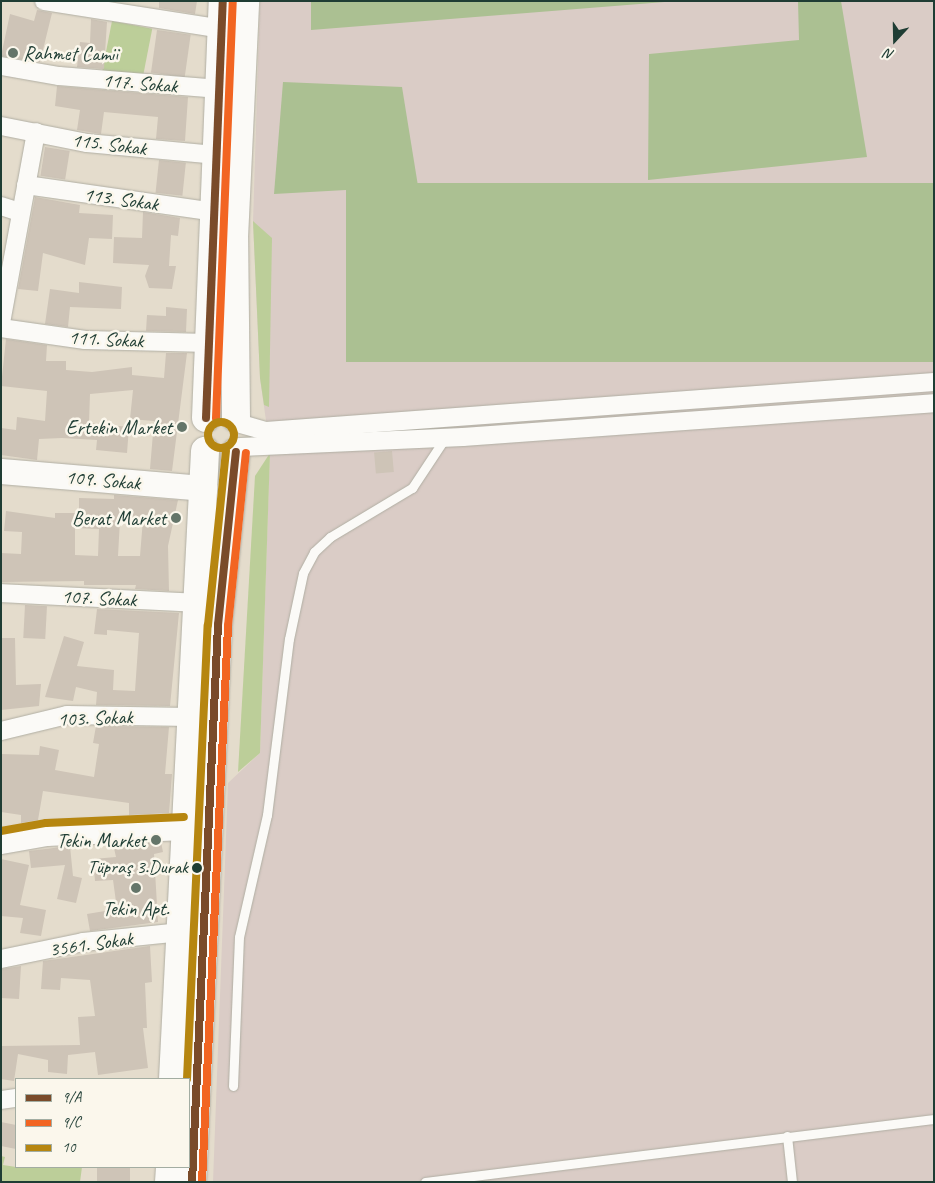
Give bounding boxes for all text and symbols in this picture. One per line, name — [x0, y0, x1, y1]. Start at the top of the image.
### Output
north arrow — [870, 15, 920, 65]
place label: Rahmet Camii — [23, 41, 119, 65]
text: N — [882, 45, 897, 64]
marker: Rahmet Camii — [7, 47, 19, 59]
street label: 117. Sokak — [102, 68, 178, 98]
street label: 115. Sokak — [70, 128, 148, 160]
street label: 113. Sokak — [82, 182, 160, 216]
street label: 111. Sokak — [68, 325, 144, 353]
place label: Ertekin Market — [65, 415, 172, 439]
marker: Ertekin Market — [176, 421, 188, 433]
street label: 109. Sokak — [65, 465, 141, 495]
place label: Berat Market — [72, 506, 166, 530]
marker: Berat Market — [170, 512, 182, 524]
street label: 107. Sokak — [61, 584, 137, 612]
street label: 103. Sokak — [57, 705, 133, 731]
place label: Tekin Market — [57, 828, 146, 852]
marker: Tekin Market — [150, 834, 162, 846]
place label: Tüpraş 3.Durak — [87, 857, 188, 879]
marker: Tüpraş 3.Durak — [192, 863, 202, 873]
marker: Tekin Apt. — [130, 882, 142, 894]
place label: Tekin Apt. — [103, 896, 169, 920]
street label: 3561. Sokak — [48, 926, 134, 962]
legend — [15, 1078, 190, 1168]
text: 9/A — [62, 1088, 81, 1107]
text: 9/C — [62, 1113, 81, 1132]
text: 10 — [62, 1138, 76, 1157]

